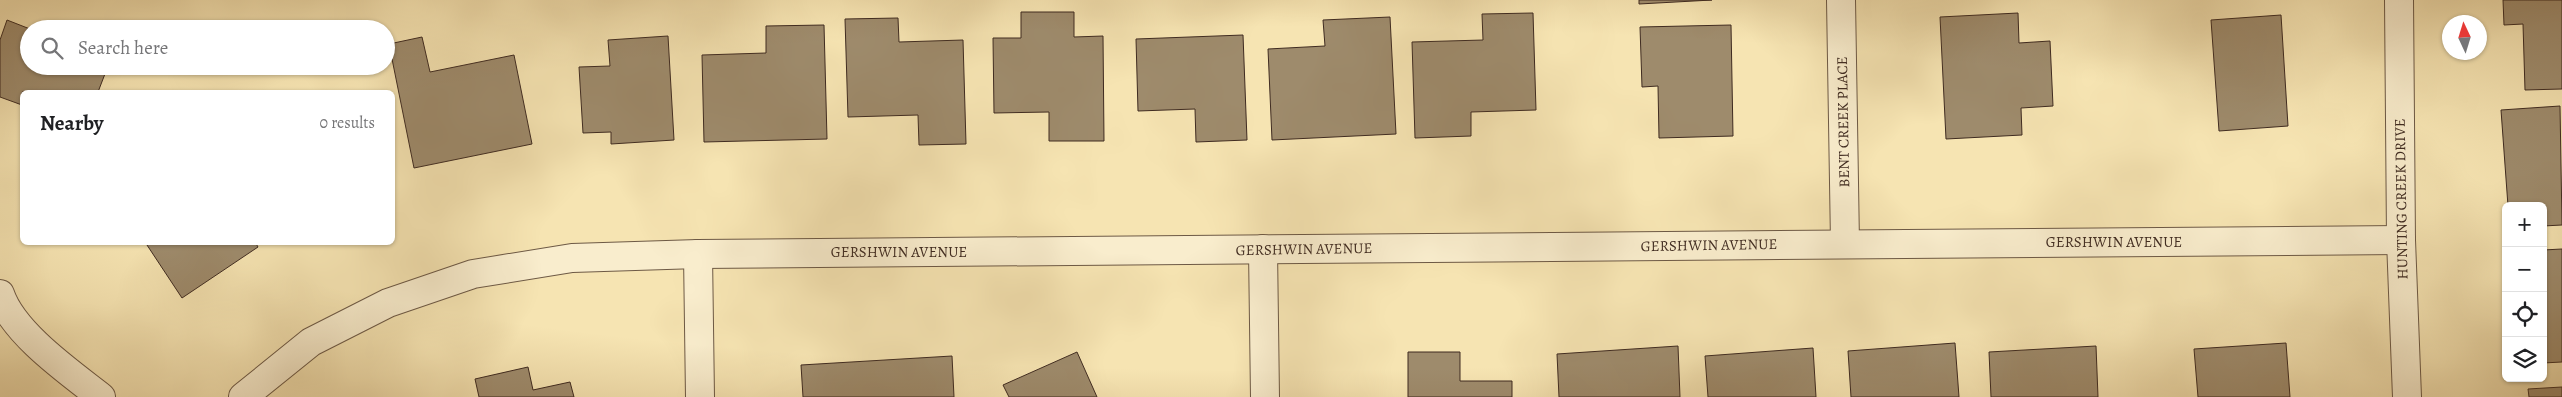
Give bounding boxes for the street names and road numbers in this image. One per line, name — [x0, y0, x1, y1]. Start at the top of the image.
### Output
street label: BENT CREEK PLACE — [1832, 56, 1854, 188]
street label: HUNTING CREEK DRIVE — [2390, 118, 2412, 280]
street label: GERSHWIN AVENUE — [2046, 232, 2182, 252]
street label: GERSHWIN AVENUE — [1641, 234, 1777, 256]
street label: GERSHWIN AVENUE — [1236, 238, 1372, 260]
street label: GERSHWIN AVENUE — [831, 242, 967, 262]

